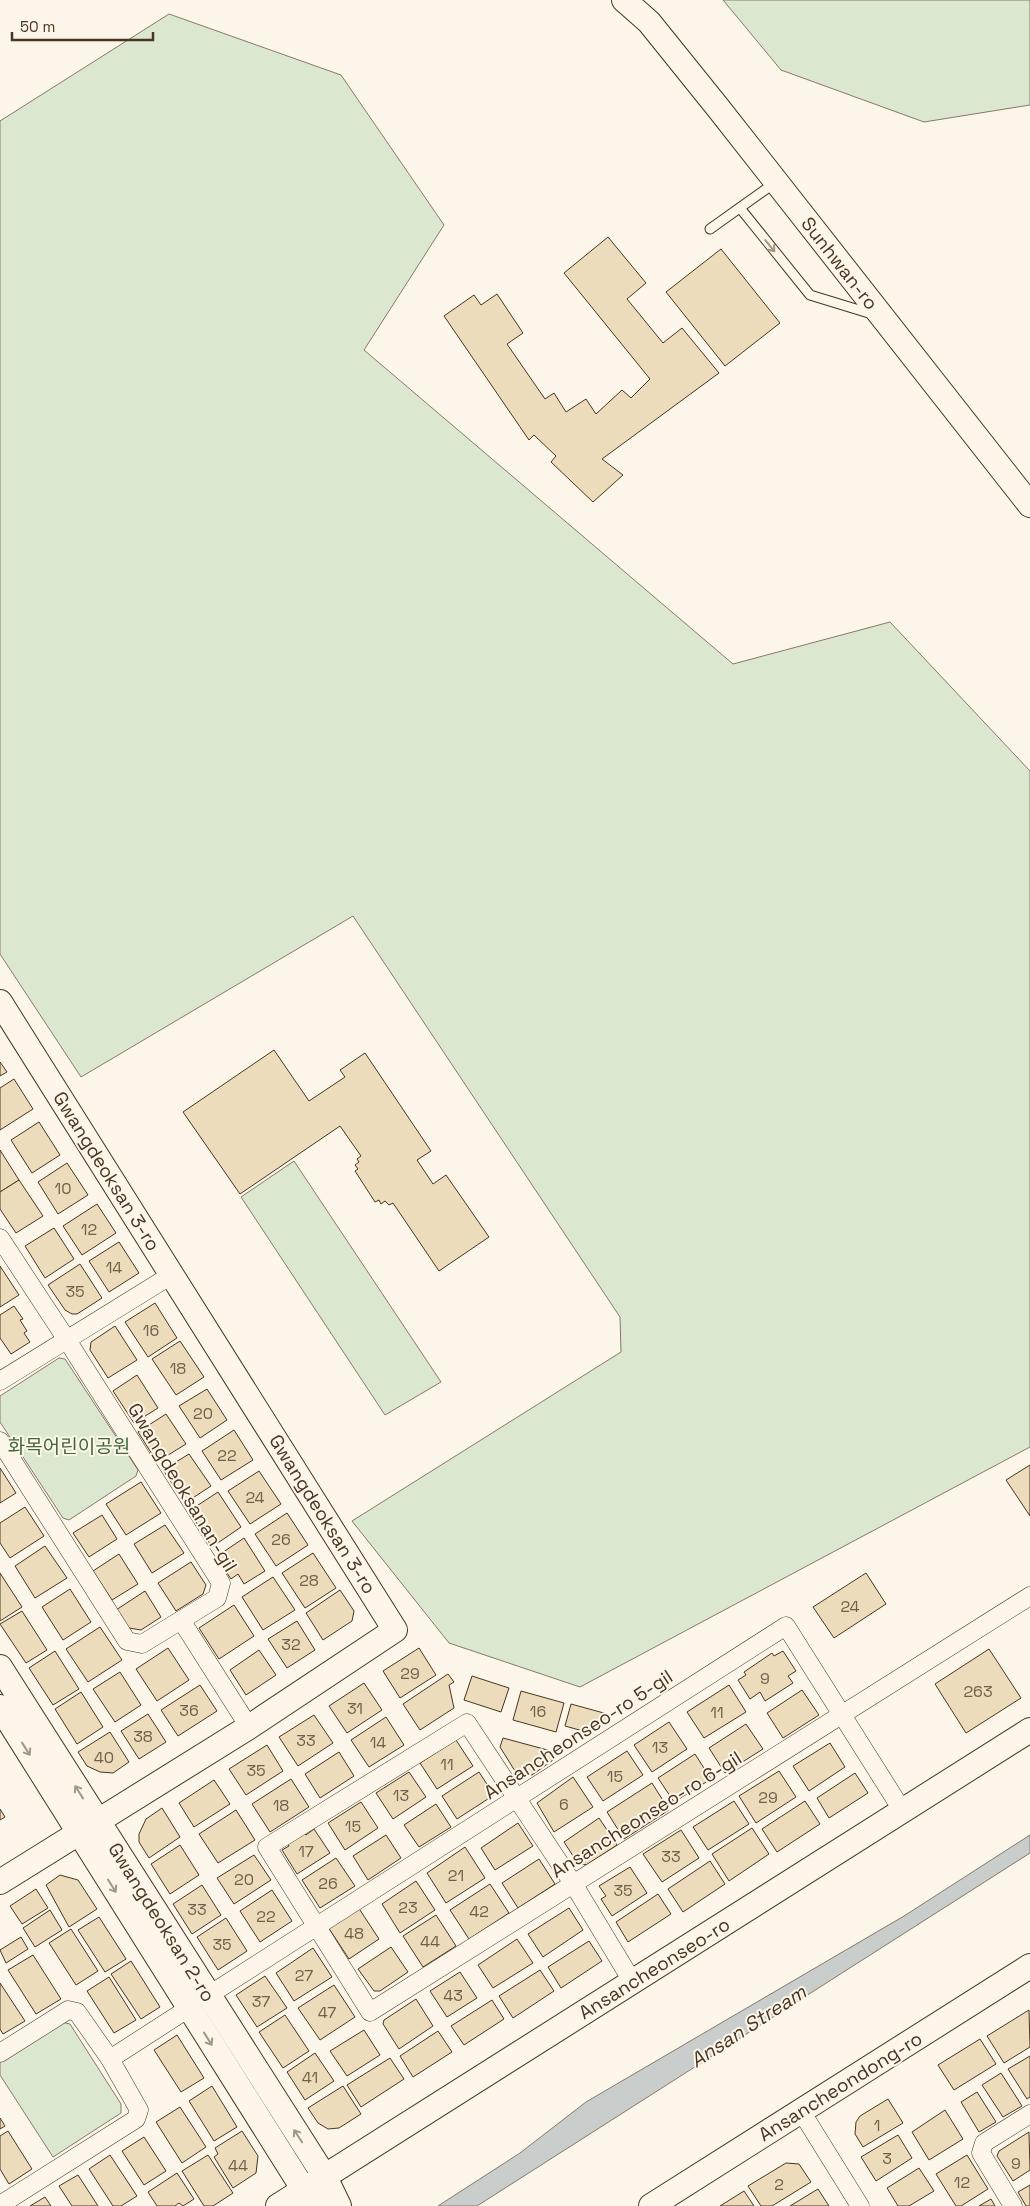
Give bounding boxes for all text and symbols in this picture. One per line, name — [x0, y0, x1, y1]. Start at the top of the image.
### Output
scale bar — [12, 10, 154, 42]
text: 50 m — [20, 17, 55, 36]
street label: Sunhwan-ro — [795, 212, 884, 315]
one-way arrow — [765, 239, 776, 252]
street label: Gwangdeoksan 3-ro — [47, 1087, 166, 1256]
house number: 10 — [55, 1178, 71, 1199]
house number: 12 — [81, 1219, 97, 1240]
house number: 14 — [106, 1257, 122, 1278]
house number: 35 — [65, 1281, 85, 1302]
house number: 16 — [143, 1320, 159, 1341]
house number: 18 — [170, 1358, 186, 1379]
street label: Gwangdeoksanan-gil — [122, 1398, 243, 1576]
house number: 20 — [193, 1403, 213, 1424]
street label: Gwangdeoksan 3-ro — [263, 1430, 382, 1599]
park label: 화목어린이공원 — [8, 1434, 130, 1459]
house number: 22 — [217, 1445, 237, 1466]
house number: 24 — [245, 1487, 265, 1508]
house number: 26 — [271, 1529, 291, 1550]
house number: 28 — [299, 1570, 319, 1591]
house number: 24 — [840, 1596, 860, 1617]
house number: 32 — [281, 1634, 301, 1655]
house number: 29 — [400, 1663, 420, 1684]
street label: Ansancheonseo-ro 5-gil — [479, 1664, 678, 1805]
house number: 9 — [760, 1668, 770, 1689]
house number: 263 — [963, 1681, 993, 1702]
house number: 31 — [347, 1698, 363, 1719]
house number: 36 — [179, 1700, 199, 1721]
house number: 16 — [530, 1701, 546, 1722]
house number: 11 — [710, 1702, 724, 1723]
house number: 38 — [133, 1726, 153, 1747]
house number: 33 — [296, 1730, 316, 1751]
house number: 14 — [370, 1732, 386, 1753]
house number: 13 — [652, 1737, 668, 1758]
one-way arrow — [21, 1741, 31, 1755]
street label: Ansancheonseo-ro 6-gil — [546, 1745, 746, 1883]
house number: 40 — [94, 1747, 114, 1768]
house number: 11 — [440, 1754, 454, 1775]
house number: 35 — [246, 1760, 266, 1781]
house number: 15 — [607, 1766, 623, 1787]
one-way arrow — [74, 1785, 85, 1799]
house number: 13 — [393, 1785, 409, 1806]
house number: 29 — [758, 1787, 778, 1808]
house number: 6 — [559, 1794, 569, 1815]
house number: 18 — [273, 1795, 289, 1816]
house number: 15 — [345, 1816, 361, 1837]
street label: Gwangdeoksan 2-ro — [102, 1838, 221, 2007]
house number: 17 — [298, 1841, 314, 1862]
house number: 33 — [661, 1846, 681, 1867]
house number: 21 — [448, 1865, 464, 1886]
house number: 20 — [234, 1869, 254, 1890]
house number: 26 — [318, 1873, 338, 1894]
one-way arrow — [108, 1879, 118, 1893]
house number: 35 — [613, 1880, 633, 1901]
house number: 23 — [398, 1897, 418, 1918]
house number: 33 — [187, 1899, 207, 1920]
house number: 42 — [469, 1901, 489, 1922]
house number: 22 — [256, 1906, 276, 1927]
street label: Ansancheonseo-ro — [574, 1912, 735, 2025]
house number: 48 — [344, 1923, 364, 1944]
house number: 44 — [420, 1931, 440, 1952]
house number: 35 — [212, 1934, 232, 1955]
house number: 27 — [295, 1965, 313, 1986]
water label: Ansan Stream — [685, 1978, 812, 2073]
house number: 43 — [443, 1985, 463, 2006]
house number: 37 — [252, 1991, 270, 2012]
house number: 47 — [318, 2002, 336, 2023]
street label: Ansancheondong-ro — [754, 2026, 927, 2147]
one-way arrow — [203, 2031, 213, 2045]
house number: 41 — [302, 2067, 318, 2088]
house number: 1 — [874, 2115, 880, 2136]
one-way arrow — [293, 2129, 303, 2143]
house number: 3 — [882, 2148, 892, 2169]
house number: 9 — [1011, 2153, 1021, 2174]
house number: 44 — [228, 2155, 248, 2176]
house number: 12 — [954, 2172, 970, 2193]
house number: 2 — [774, 2174, 784, 2195]

